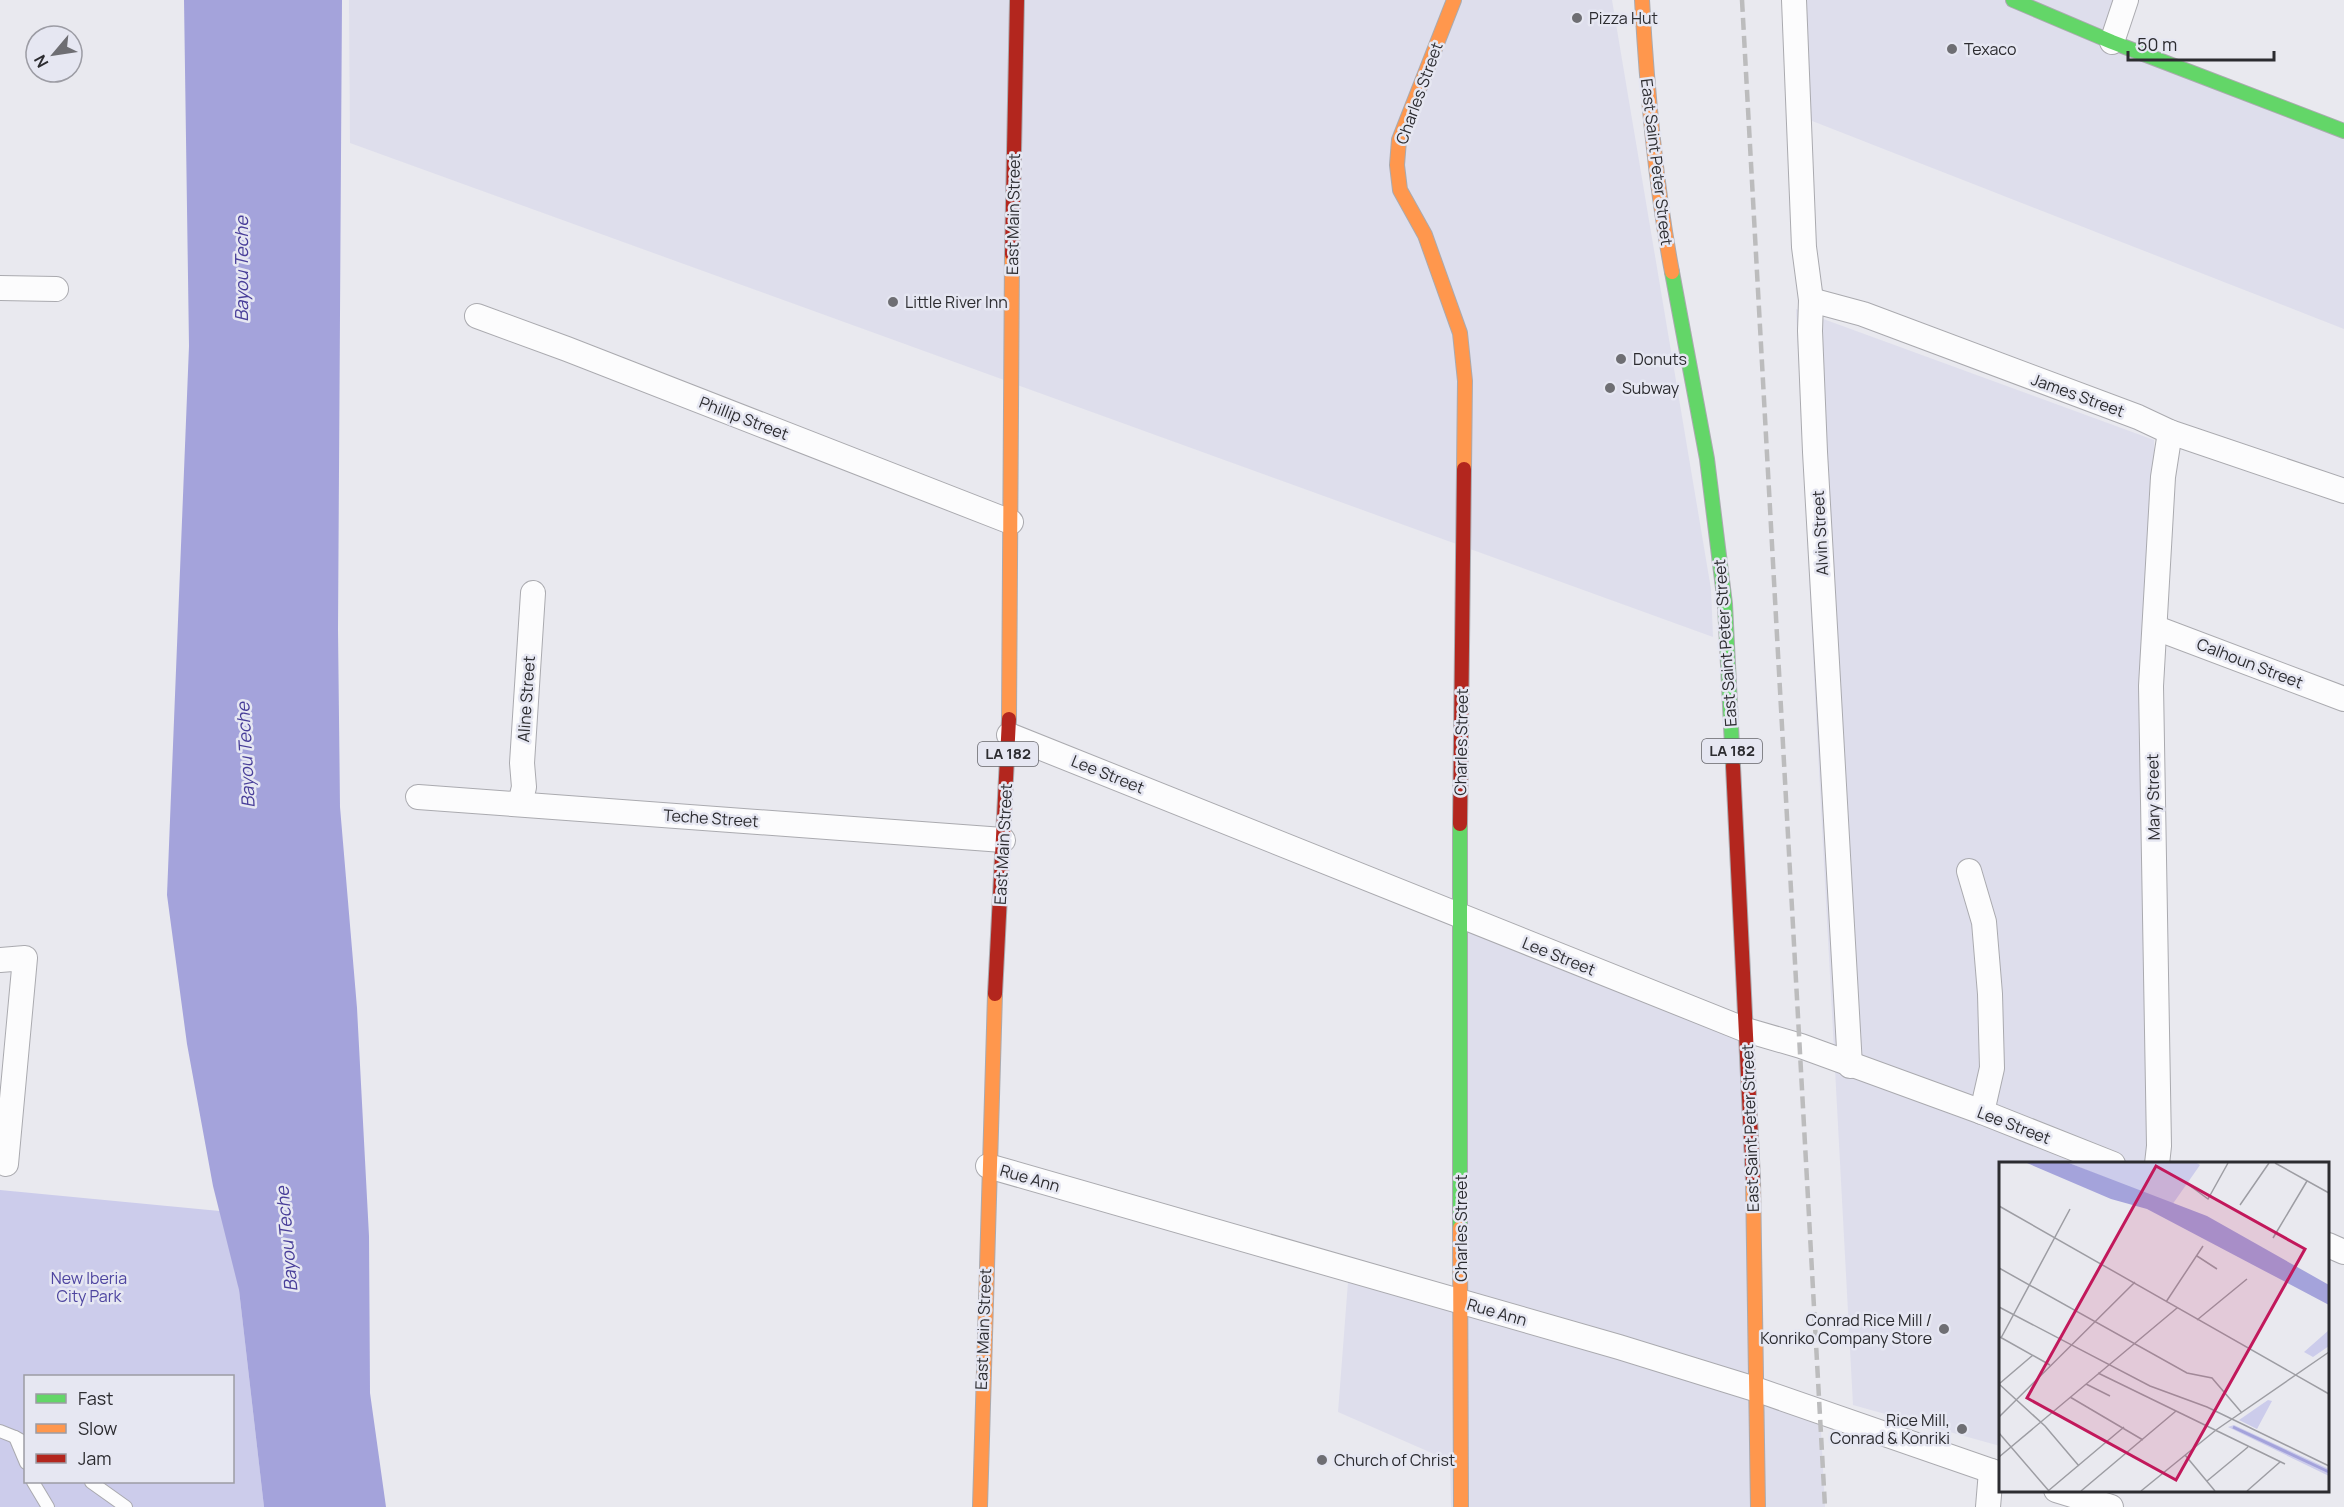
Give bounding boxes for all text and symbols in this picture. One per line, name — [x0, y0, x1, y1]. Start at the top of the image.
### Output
place label: Pizza Hut — [1589, 7, 1658, 29]
marker: Pizza Hut — [1570, 11, 1584, 25]
north arrow — [24, 24, 84, 84]
scale bar — [2128, 24, 2274, 62]
text: 50 m — [2137, 32, 2177, 56]
place label: Texaco — [1964, 38, 2016, 60]
street label: Charles Street — [1390, 39, 1448, 147]
marker: Texaco — [1945, 42, 1959, 56]
text: N — [28, 51, 53, 72]
street label: East Saint Peter Street — [1636, 77, 1678, 247]
street label: East Main Street — [1001, 153, 1025, 275]
water label: Bayou Teche — [229, 215, 253, 322]
place label: Little River Inn — [905, 291, 1008, 313]
marker: Little River Inn — [886, 295, 900, 309]
place label: Donuts — [1633, 348, 1687, 370]
marker: Donuts — [1614, 352, 1628, 366]
street label: James Street — [2028, 368, 2128, 422]
place label: Subway — [1622, 377, 1680, 399]
marker: Subway — [1603, 381, 1617, 395]
street label: Phillip Street — [696, 391, 792, 445]
street label: Alvin Street — [1807, 490, 1833, 576]
street label: East Saint Peter Street — [1708, 558, 1742, 728]
street label: Calhoun Street — [2194, 633, 2306, 693]
street label: Aline Street — [512, 655, 540, 743]
street label: Charles Street — [1449, 688, 1473, 796]
water label: Bayou Teche — [230, 700, 260, 808]
road number: LA 182 — [1702, 739, 1762, 763]
road number: LA 182 — [978, 742, 1038, 766]
street label: Lee Street — [1068, 749, 1148, 799]
street label: Mary Street — [2141, 753, 2165, 841]
street label: East Main Street — [989, 783, 1017, 905]
street label: Teche Street — [663, 804, 759, 832]
street label: Lee Street — [1519, 931, 1599, 981]
street label: East Saint Peter Street — [1736, 1044, 1764, 1212]
street label: Lee Street — [1974, 1101, 2054, 1149]
street label: Rue Ann — [998, 1159, 1062, 1197]
inset map — [1999, 1162, 2329, 1492]
street label: Charles Street — [1450, 1174, 1472, 1282]
water label: Bayou Teche — [269, 1184, 303, 1293]
park label: New Iberia City Park — [51, 1267, 127, 1307]
street label: East Main Street — [970, 1268, 996, 1390]
street label: Rue Ann — [1465, 1293, 1529, 1331]
place label: Conrad Rice Mill / Konriko Company Store — [1760, 1309, 1932, 1349]
marker: Conrad Rice Mill / Konriko Company Store — [1937, 1322, 1951, 1336]
legend — [24, 1375, 234, 1483]
text: Fast — [78, 1386, 113, 1410]
place label: Rice Mill, Conrad & Konriki — [1830, 1409, 1950, 1449]
text: Slow — [78, 1416, 118, 1440]
marker: Rice Mill, Conrad & Konriki — [1955, 1422, 1969, 1436]
text: Jam — [78, 1446, 112, 1470]
place label: Church of Christ — [1334, 1449, 1455, 1471]
marker: Church of Christ — [1315, 1453, 1329, 1467]

